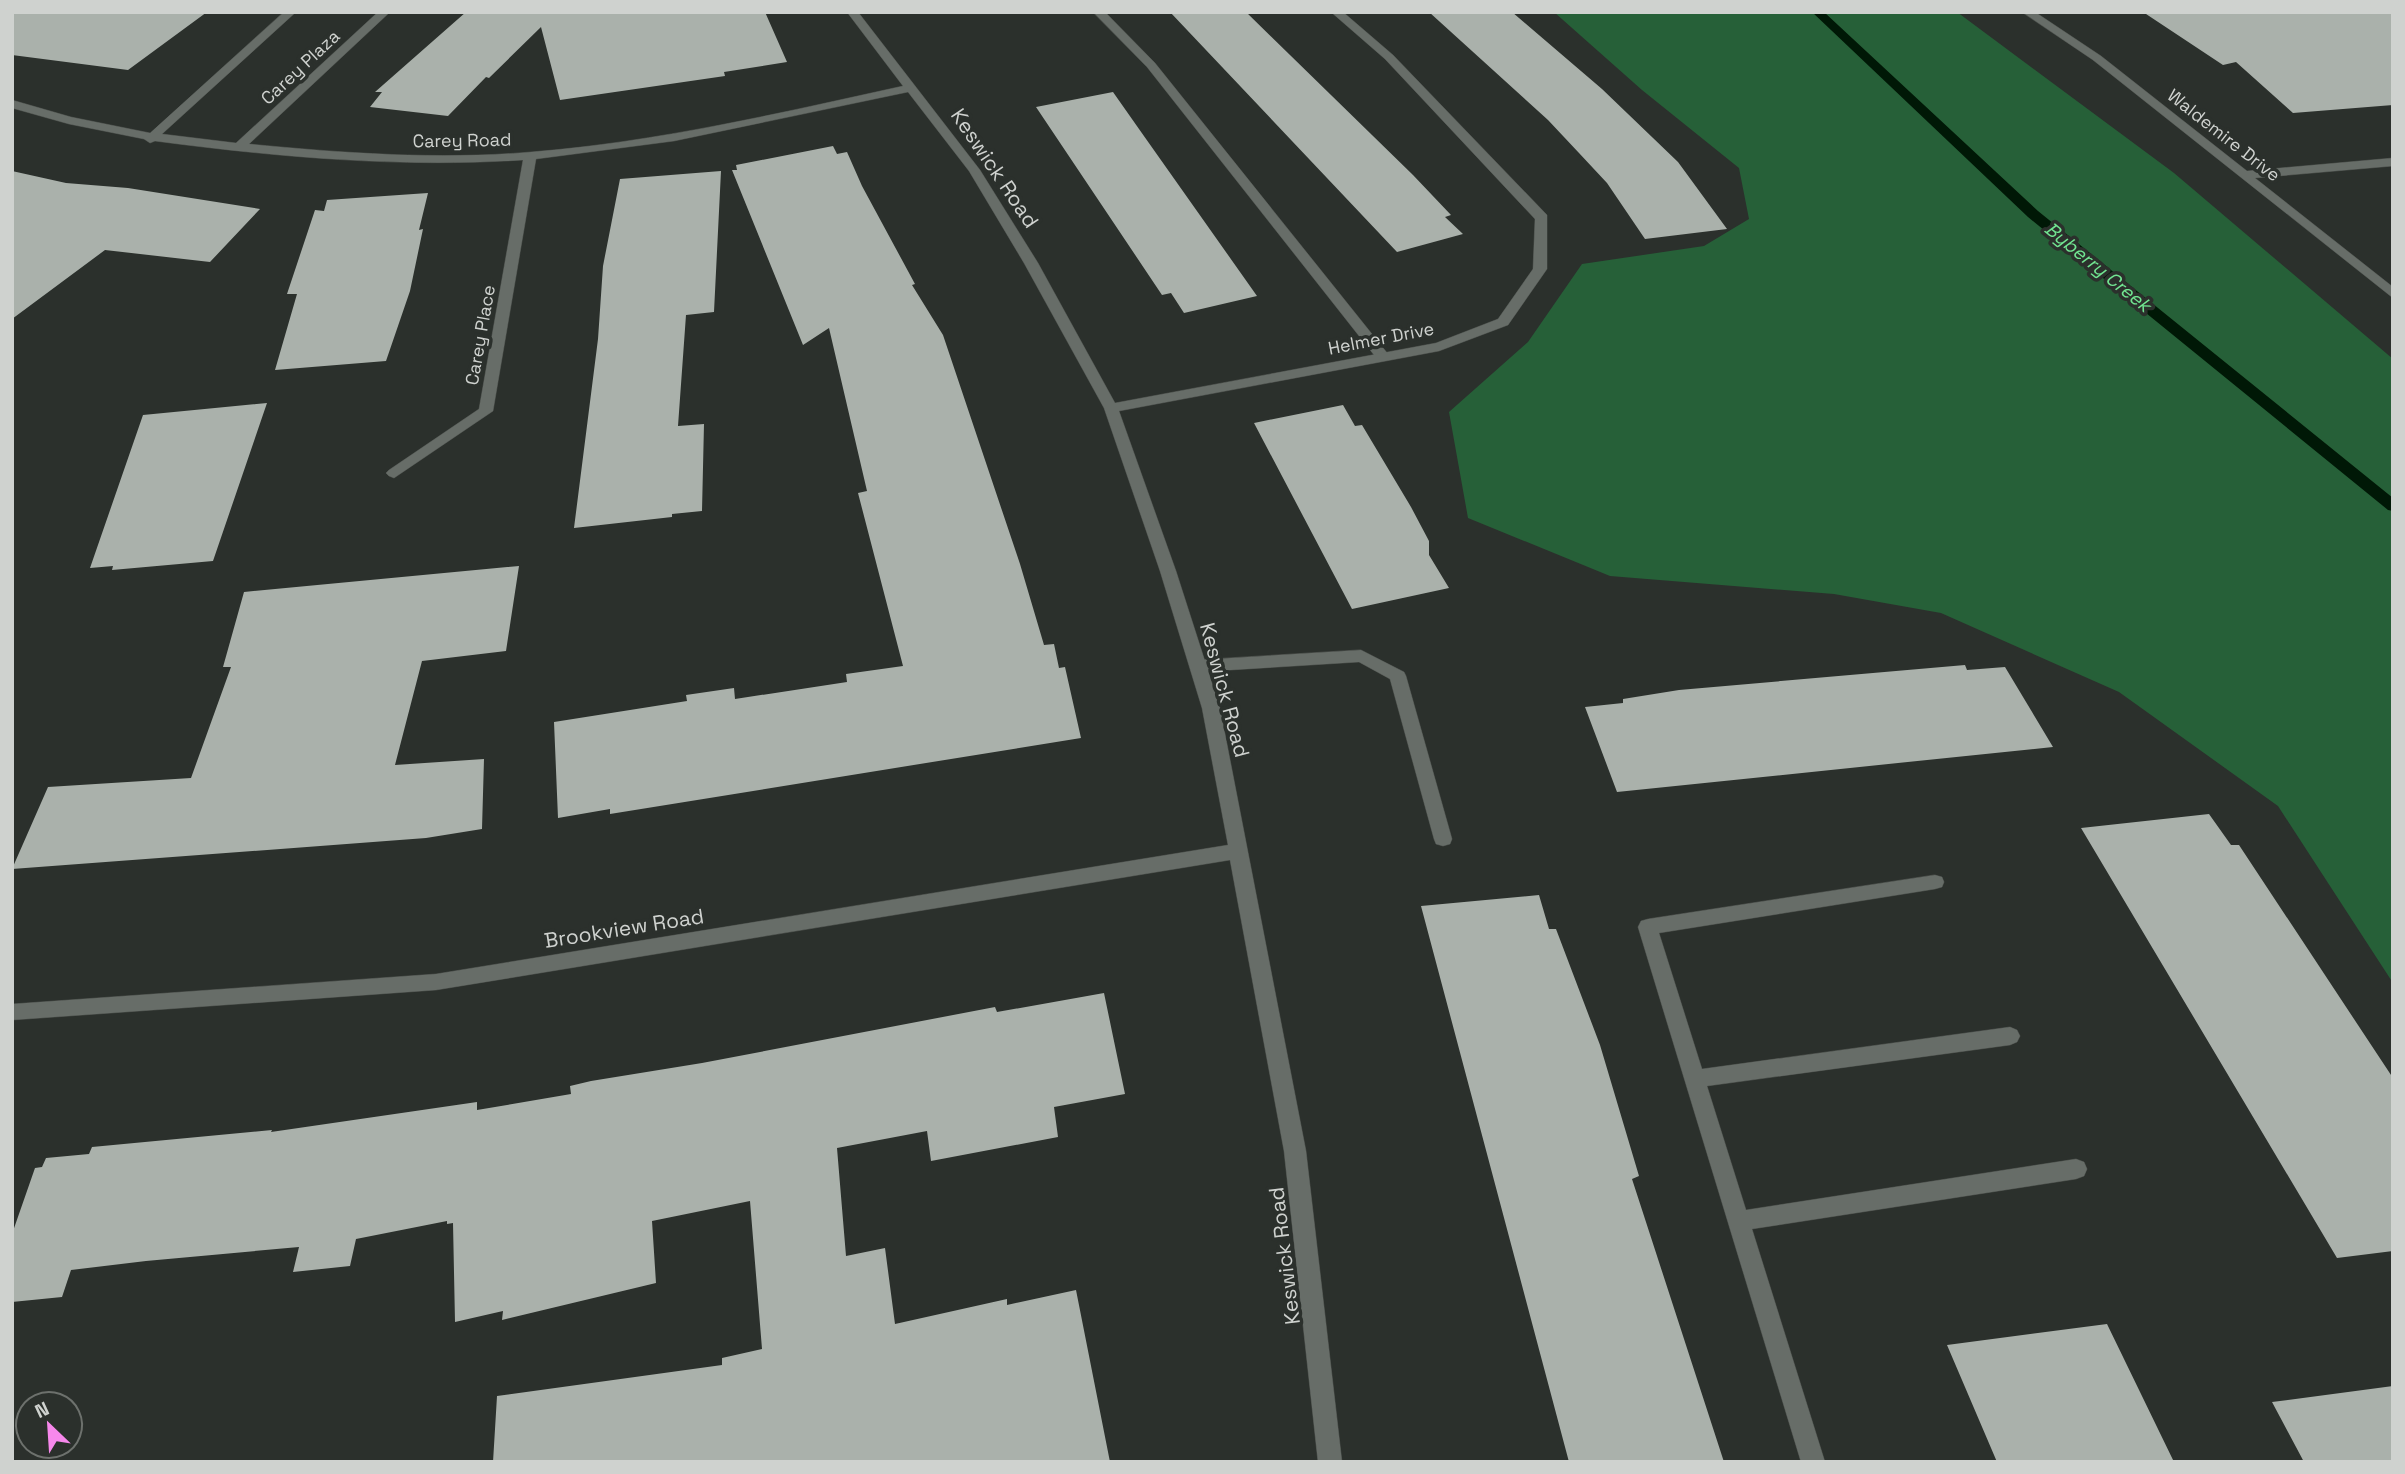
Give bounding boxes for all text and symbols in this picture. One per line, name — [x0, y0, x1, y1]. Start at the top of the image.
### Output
street label: Carey Plaza — [256, 25, 344, 109]
street label: Waldemire Drive — [2163, 84, 2285, 186]
street label: Keswick Road — [945, 103, 1045, 233]
street label: Carey Road — [412, 128, 512, 152]
water label: Byberry Creek — [2040, 216, 2159, 319]
street label: Carey Place — [460, 283, 500, 387]
street label: Helmer Drive — [1326, 316, 1436, 360]
street label: Keswick Road — [1194, 620, 1256, 760]
street label: Brookview Road — [542, 902, 706, 954]
street label: Keswick Road — [1262, 1186, 1306, 1326]
north arrow — [14, 1390, 84, 1460]
text: N — [31, 1396, 53, 1424]

